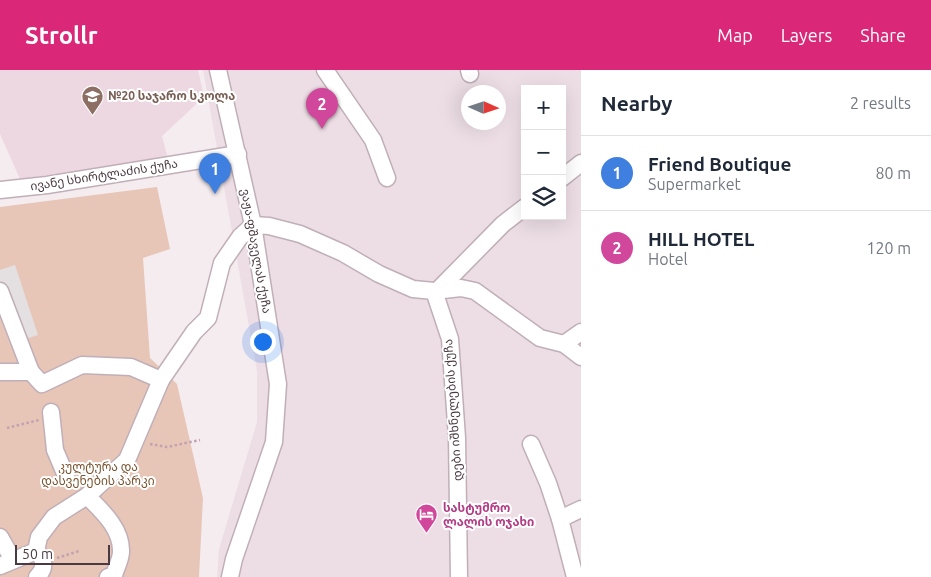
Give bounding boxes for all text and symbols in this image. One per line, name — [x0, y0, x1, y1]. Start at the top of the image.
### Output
text: Strollr — [25, 22, 98, 49]
text: Map — [717, 25, 753, 45]
text: Layers — [781, 25, 832, 45]
text: Share — [860, 25, 906, 45]
school or university icon: №20 საჯარო სკოლა — [80, 84, 104, 115]
north arrow — [461, 85, 506, 130]
map controls — [521, 85, 566, 220]
button: + — [521, 85, 566, 130]
pin: 2 — [306, 88, 338, 129]
place label: №20 საჯარო სკოლა — [108, 89, 235, 104]
text: Nearby — [601, 91, 672, 115]
text: 2 results — [850, 94, 911, 112]
button: − — [521, 130, 566, 175]
pin: 1 — [199, 153, 231, 194]
text: Friend Boutique — [648, 153, 791, 175]
street label: ივანე სხირტლაძის ქუჩა — [29, 156, 179, 195]
text: 1 — [612, 164, 622, 182]
text: 80 m — [875, 164, 911, 182]
button: layers — [521, 175, 566, 220]
text: Supermarket — [648, 175, 741, 193]
street label: ვაჟა-ფშაველას ქუჩა — [237, 188, 274, 315]
text: HILL HOTEL — [648, 228, 754, 250]
text: 2 — [612, 239, 622, 257]
text: 120 m — [866, 239, 911, 257]
text: Hotel — [648, 250, 688, 268]
your location — [250, 329, 276, 355]
street label: დები იშხნელების ქუჩა — [441, 338, 466, 481]
park label: კულტურა და დასვენების პარკი — [41, 460, 155, 489]
place label: სასტუმრო ლალის ოჯახი — [443, 501, 534, 530]
hotel icon: სასტუმრო ლალის ოჯახი — [415, 503, 439, 534]
scale bar — [15, 542, 110, 565]
text: 50 m — [22, 546, 53, 562]

